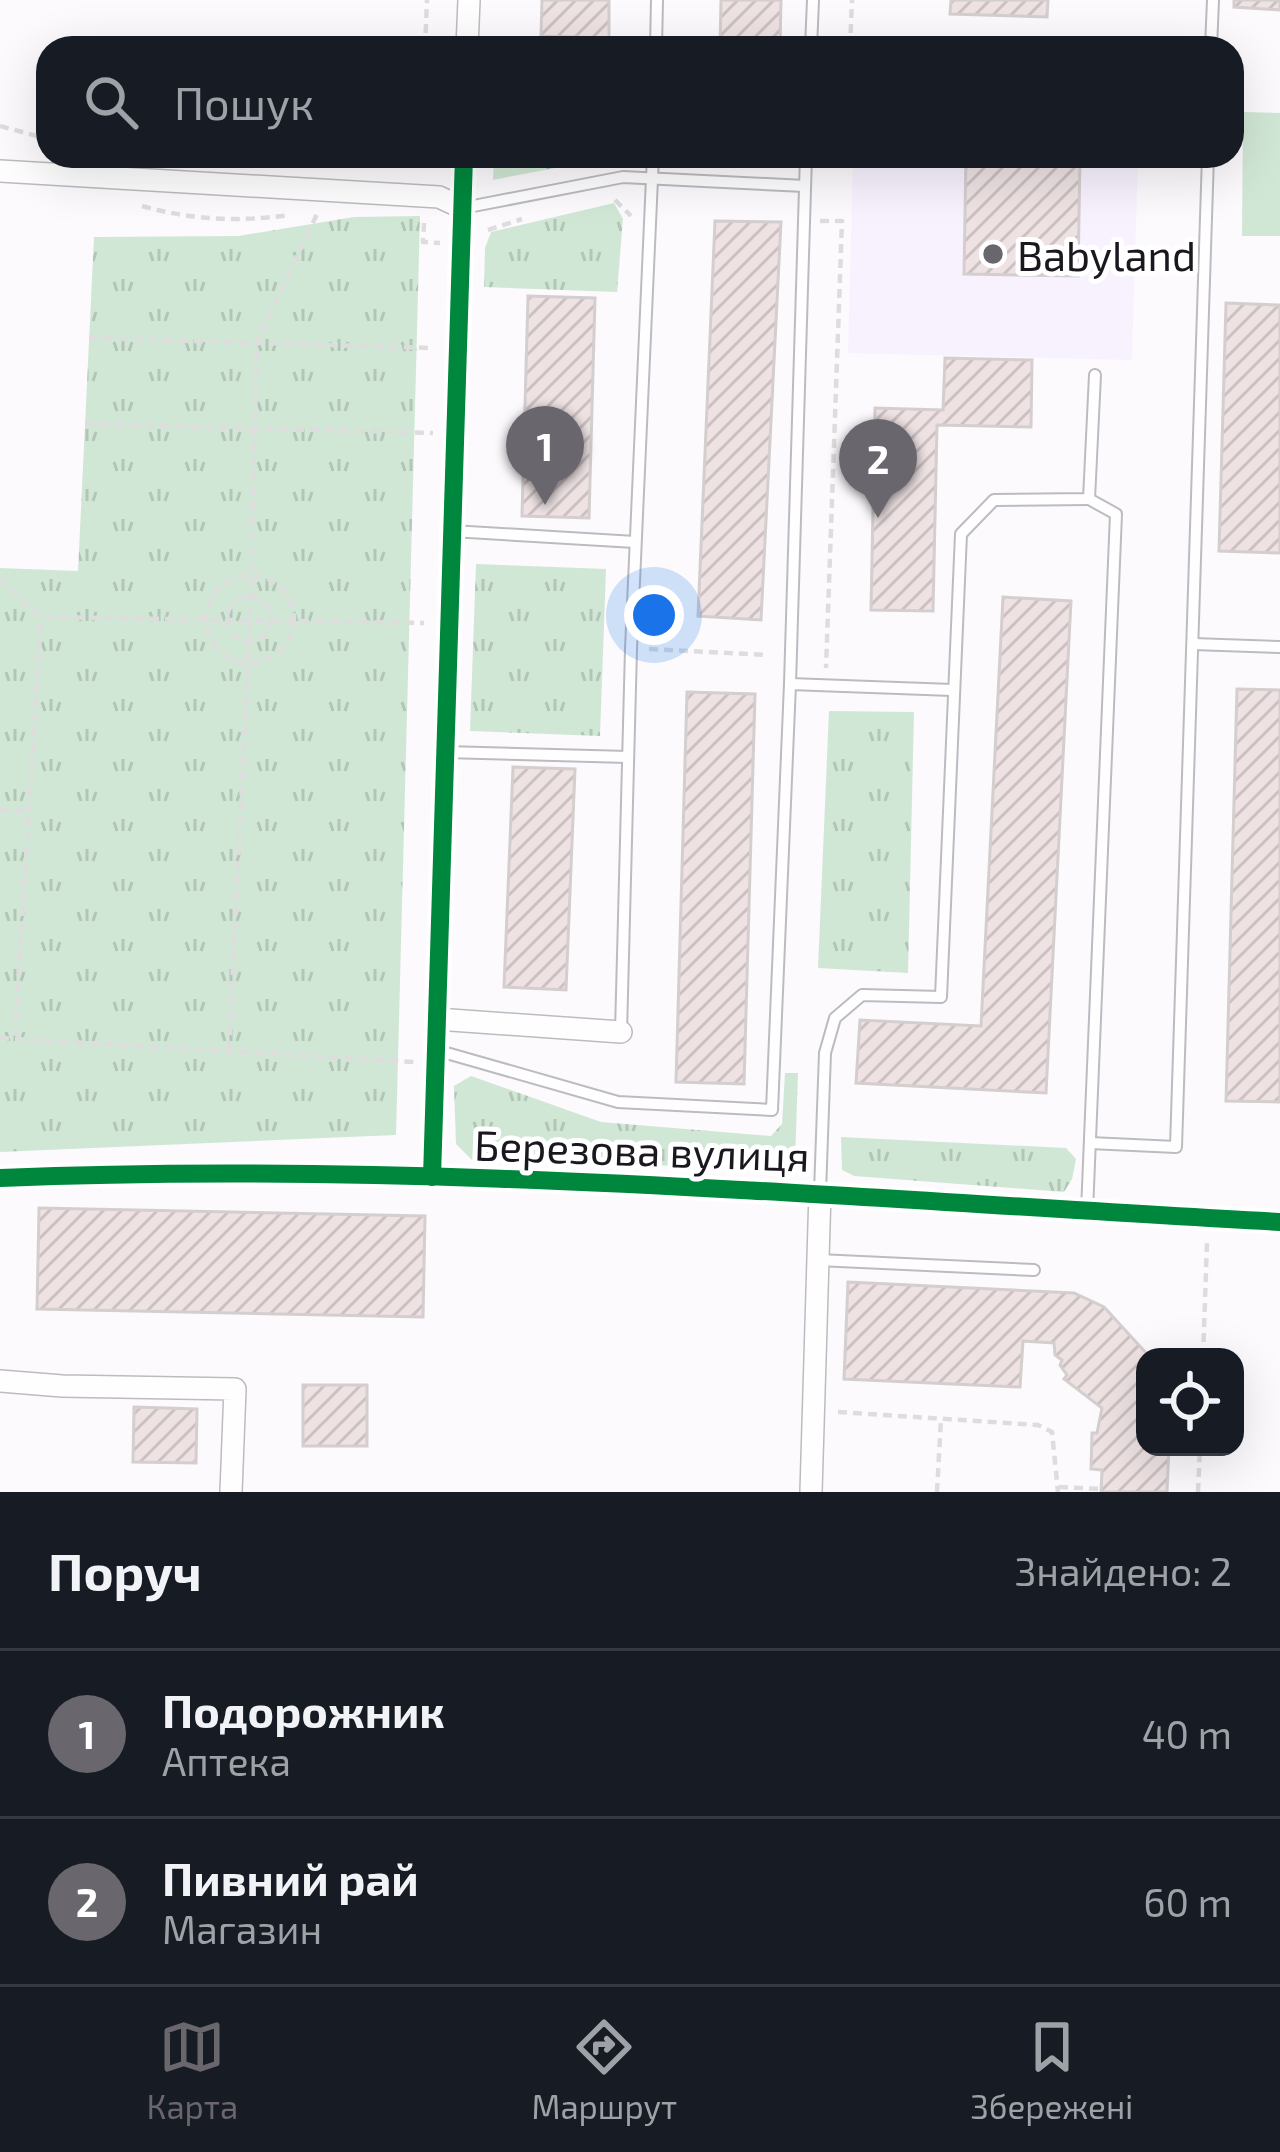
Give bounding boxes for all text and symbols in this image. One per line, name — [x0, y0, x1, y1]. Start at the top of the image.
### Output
search box — [36, 36, 1244, 168]
icon: search — [78, 69, 144, 135]
text: Пошук — [174, 75, 314, 129]
place label: Babyland — [1017, 229, 1196, 279]
marker: Babyland — [980, 241, 1006, 267]
pin: 1 — [506, 406, 584, 505]
pin: 2 — [839, 419, 917, 518]
your location — [624, 585, 684, 645]
street label: Березова вулиця — [473, 1118, 811, 1181]
map controls — [1136, 1348, 1244, 1456]
button: locate — [1136, 1348, 1244, 1456]
text: Поруч — [48, 1540, 202, 1601]
text: Знайдено: 2 — [1015, 1547, 1232, 1594]
text: Подорожник — [162, 1683, 445, 1737]
text: 1 — [79, 1710, 95, 1757]
text: 40 m — [1142, 1710, 1232, 1757]
text: Аптека — [162, 1737, 291, 1784]
text: Пивний рай — [162, 1851, 419, 1905]
text: 2 — [76, 1878, 98, 1925]
text: 60 m — [1143, 1878, 1232, 1925]
text: Магазин — [162, 1905, 322, 1952]
tab: Карта — [147, 2014, 238, 2126]
tab: Маршрут — [531, 2014, 677, 2126]
tab: Збережені — [970, 2014, 1133, 2126]

